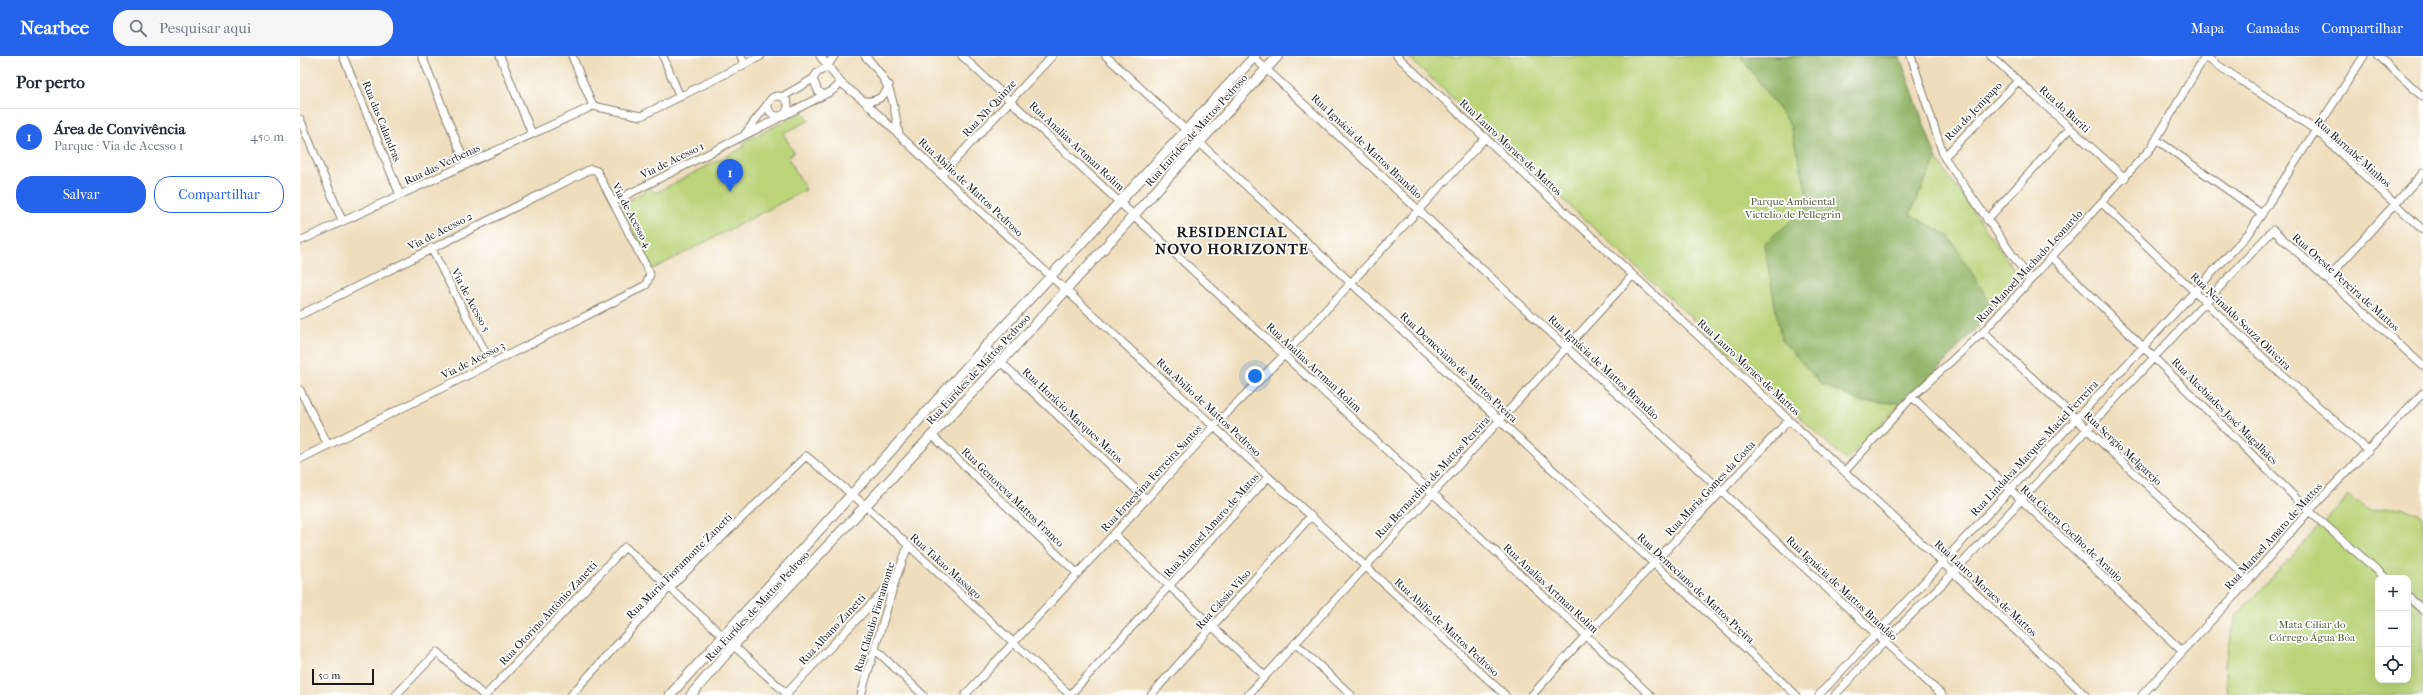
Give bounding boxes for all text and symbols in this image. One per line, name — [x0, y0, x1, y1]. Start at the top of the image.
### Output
search box — [113, 10, 393, 46]
text: Nearbee — [20, 17, 89, 39]
icon: search — [127, 17, 149, 39]
text: Pesquisar aqui — [159, 19, 251, 37]
text: Mapa — [2191, 20, 2224, 37]
text: Camadas — [2246, 20, 2300, 37]
text: Compartilhar — [2322, 20, 2403, 37]
street label: Rua Eurídes de Mattos Pedroso — [1143, 71, 1251, 189]
text: Por perto — [16, 72, 85, 92]
street label: Rua Nh Quinze — [960, 77, 1019, 139]
street label: Rua das Calandras — [359, 79, 404, 163]
street label: Rua do Jenipapo — [1942, 79, 2005, 144]
street label: Rua do Buriti — [2037, 83, 2093, 136]
street label: Rua Ignácia de Mattos Brandão — [1308, 91, 1425, 202]
street label: Rua Lauro Moraes de Mattos — [1457, 96, 1565, 198]
street label: Rua Analias Artman Rolim — [1026, 99, 1128, 194]
street label: Rua Barnabé Minhos — [2312, 114, 2394, 190]
text: Área de Convivência — [54, 120, 185, 138]
text: 1 — [27, 129, 31, 144]
text: 450 m — [250, 129, 284, 144]
street label: Rua Abilio de Mattos Pedroso — [916, 136, 1026, 240]
text: Parque · Via de Acesso 1 — [54, 138, 183, 153]
street label: Via de Acesso 1 — [637, 139, 706, 182]
street label: Rua das Verbenas — [402, 141, 482, 188]
pin: 1 — [717, 159, 743, 192]
button: Salvar — [16, 176, 146, 213]
button: Compartilhar — [154, 176, 284, 213]
street label: Via de Acesso 4 — [609, 180, 654, 250]
park label: Parque Ambiental Victelio de Pellegrin — [1744, 195, 1842, 221]
street label: Rua Manoel Machado Leonardo — [1974, 207, 2085, 326]
street label: Via de Acesso 2 — [405, 209, 475, 254]
district label: RESIDENCIAL NOVO HORIZONTE — [1155, 223, 1309, 258]
street label: Rua Oreste Pereira de Mattos — [2289, 231, 2402, 334]
street label: Via de Acesso 5 — [448, 265, 493, 334]
street label: Rua Neinaldo Souza Oliveira — [2188, 270, 2294, 374]
street label: Rua Demeciano de Mattos Preira — [1397, 309, 1521, 426]
street label: Rua Eurídes de Mattos Pedroso — [924, 311, 1033, 427]
street label: Rua Ignácia de Mattos Brandão — [1545, 312, 1662, 423]
street label: Rua Lauro Moraes de Mattos — [1695, 316, 1803, 418]
street label: Rua Analias Artman Rolim — [1263, 320, 1365, 415]
street label: Via de Acesso 3 — [438, 339, 507, 382]
street label: Rua Alcebiades José Magalhães — [2169, 355, 2281, 467]
street label: Rua Abilio de Mattos Pedroso — [1154, 356, 1264, 460]
street label: Rua Horácio Marques Matos — [1019, 365, 1126, 466]
your location — [1245, 366, 1265, 386]
street label: Rua Lindalva Marques Maciel Ferreira — [1968, 377, 2101, 519]
street label: Rua Sergio Melgarejo — [2081, 409, 2165, 488]
street label: Rua Bernardino de Mattos Pereira — [1372, 413, 1493, 541]
street label: Rua Ernestina Ferreira Santos — [1098, 422, 1204, 535]
street label: Rua Maria Gomes da Costa — [1663, 437, 1759, 539]
street label: Rua Genoveva Mattos Franco — [959, 445, 1067, 550]
street label: Rua Manoel Amaro de Matos — [1161, 471, 1262, 580]
street label: Rua Manoel Amaro de Mattos — [2222, 480, 2325, 593]
street label: Rua Cicera Coelho de Araujo — [2018, 483, 2126, 584]
street label: Rua Maria Fioramonte Zanetti — [624, 510, 736, 622]
street label: Rua Demeciano de Mattos Preira — [1634, 530, 1758, 647]
street label: Rua Takao Massago — [907, 531, 984, 602]
street label: Rua Ignácia de Mattos Brandão — [1783, 533, 1900, 644]
street label: Rua Lauro Moraes de Mattos — [1932, 537, 2040, 639]
street label: Rua Analias Artman Rolim — [1500, 541, 1602, 636]
street label: Rua Eurídes de Mattos Pedroso — [703, 548, 812, 664]
street label: Rua Otorino Antônio Zanetti — [497, 558, 601, 668]
street label: Rua Cláudio Fioramonte — [851, 560, 898, 674]
street label: Rua Cássio Vilso — [1193, 566, 1254, 632]
map controls — [2375, 575, 2411, 683]
button: + — [2375, 575, 2411, 611]
street label: Rua Abilio de Mattos Pedroso — [1392, 576, 1502, 680]
street label: Rua Albano Zanetti — [796, 591, 869, 667]
button: − — [2375, 611, 2411, 647]
park label: Mata Ciliar do Córrego Água Bôa — [2269, 618, 2356, 644]
button: locate — [2375, 647, 2411, 683]
scale bar — [312, 667, 374, 686]
text: 50 m — [318, 669, 340, 682]

